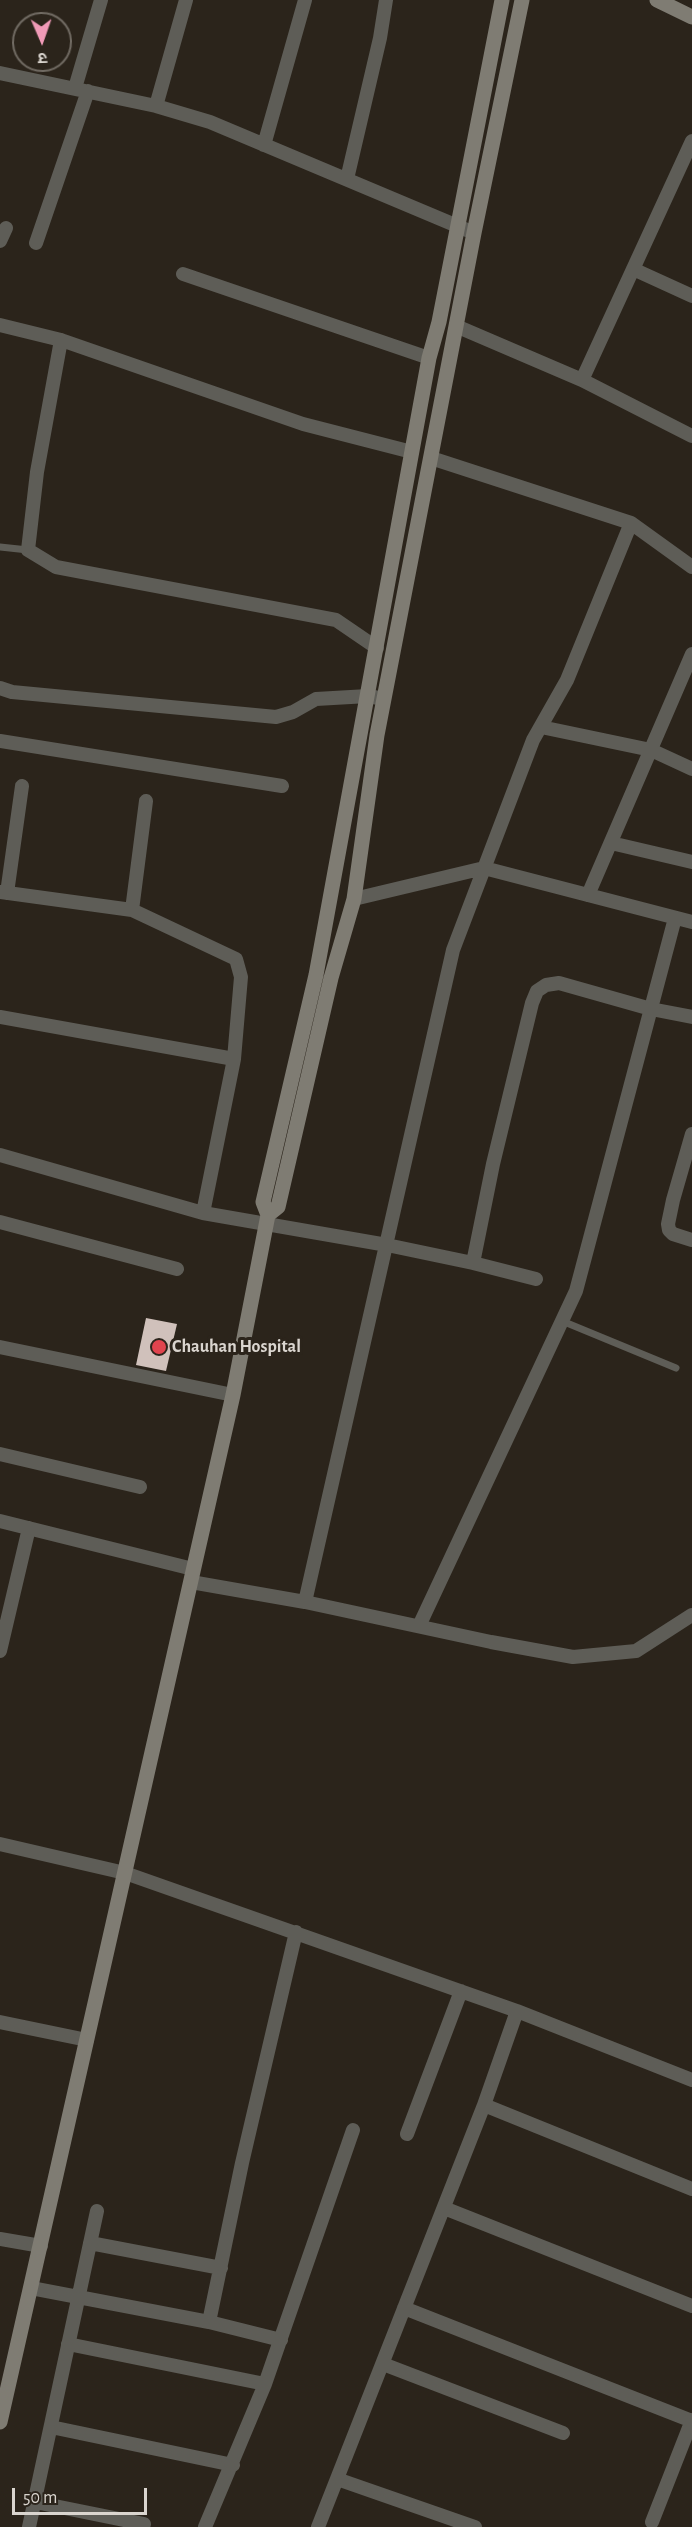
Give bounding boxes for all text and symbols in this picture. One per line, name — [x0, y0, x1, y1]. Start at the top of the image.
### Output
north arrow — [12, 12, 72, 72]
text: उ — [38, 50, 48, 66]
place label: Chauhan Hospital — [172, 1336, 301, 1358]
marker: Chauhan Hospital — [150, 1338, 168, 1356]
scale bar — [15, 2476, 150, 2514]
text: 50 m — [23, 2489, 57, 2507]

